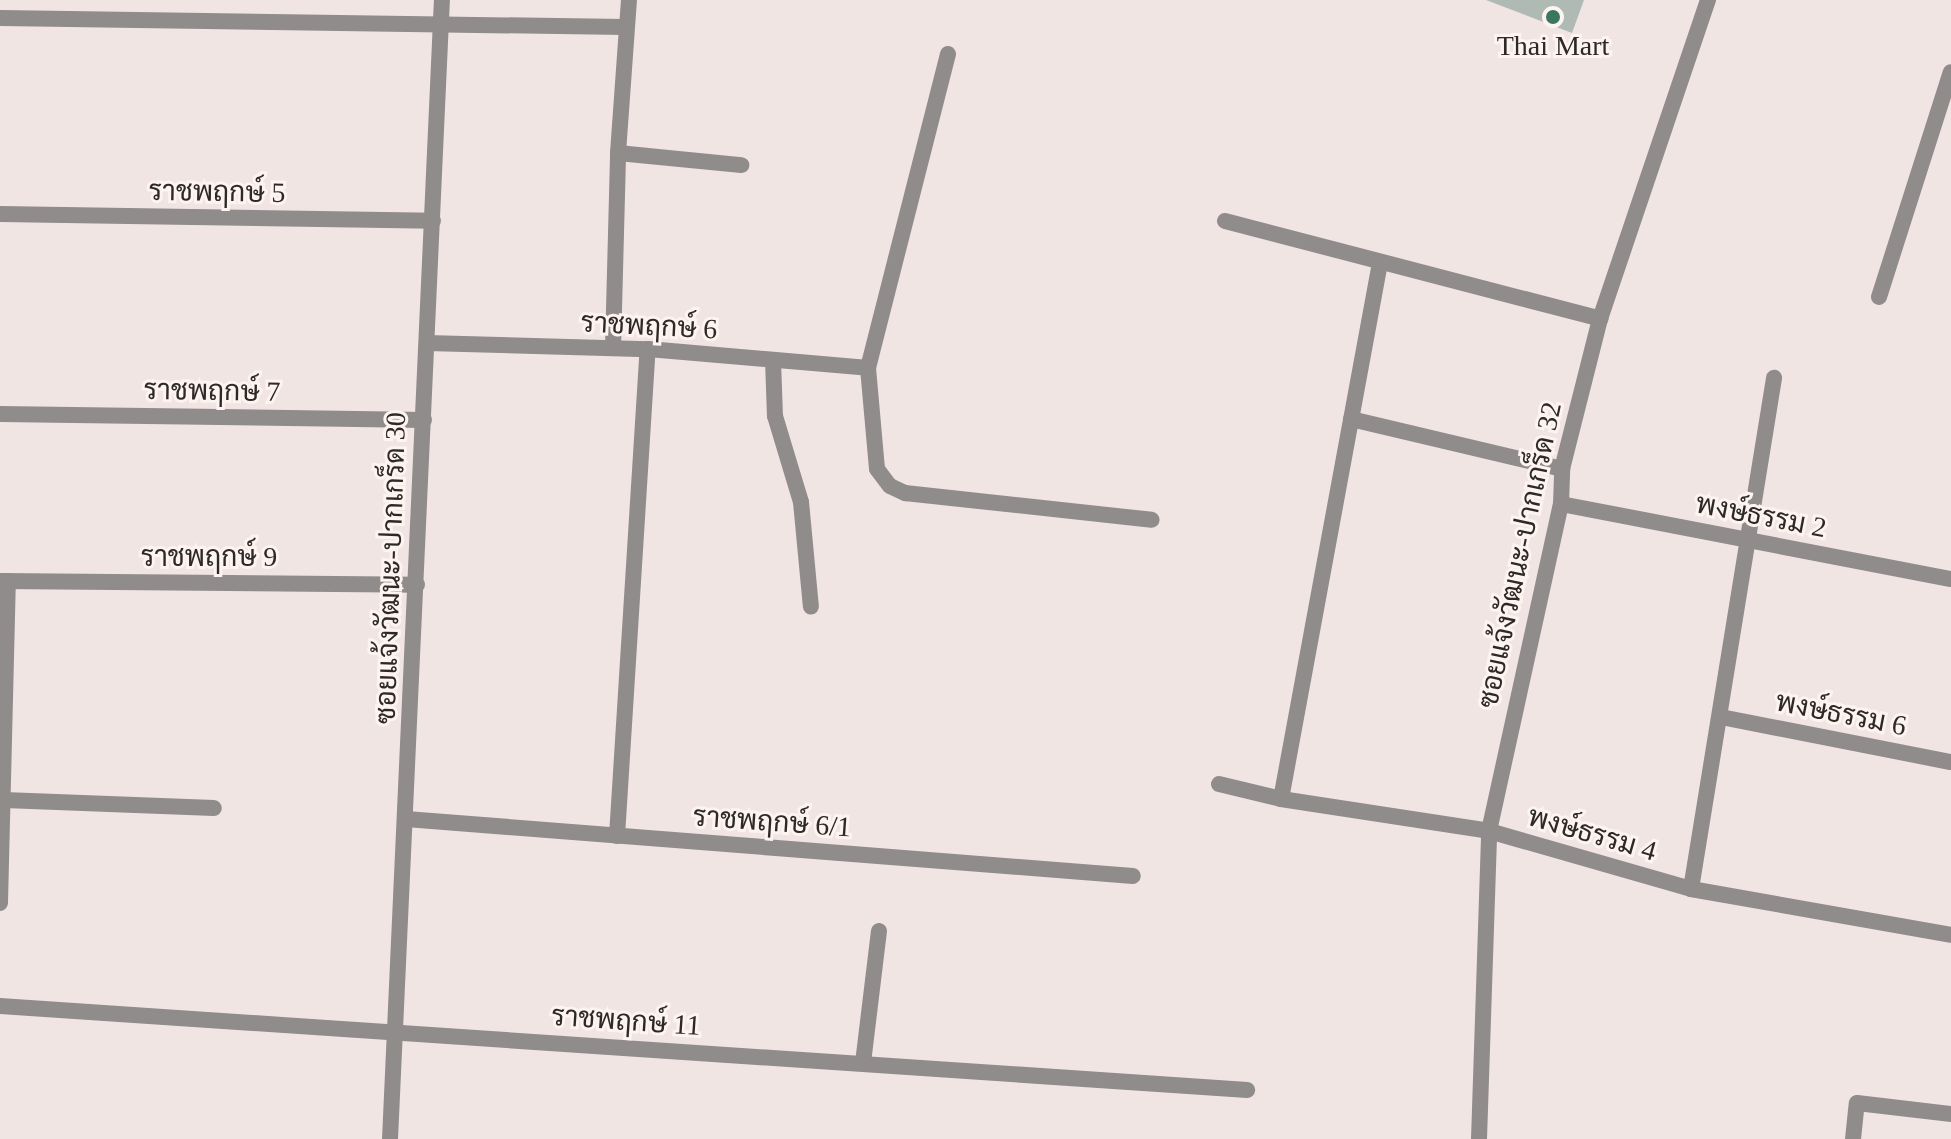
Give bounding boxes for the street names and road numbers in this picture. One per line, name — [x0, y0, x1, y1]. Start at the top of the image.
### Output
street label: ราชพฤกษ์ 5 — [148, 174, 286, 210]
street label: ราชพฤกษ์ 6 — [580, 306, 718, 346]
street label: ราชพฤกษ์ 7 — [143, 373, 281, 409]
street label: ซอยแจ้งวัฒนะ-ปากเกร็ด 32 — [1471, 399, 1569, 711]
street label: ซอยแจ้งวัฒนะ-ปากเกร็ด 30 — [369, 412, 413, 724]
street label: พงษ์ธรรม 2 — [1693, 487, 1829, 545]
street label: ราชพฤกษ์ 9 — [141, 540, 277, 574]
street label: พงษ์ธรรม 6 — [1773, 685, 1909, 743]
street label: ราชพฤกษ์ 6/1 — [692, 800, 852, 844]
street label: พงษ์ธรรม 4 — [1524, 800, 1660, 868]
street label: ราชพฤกษ์ 11 — [550, 999, 702, 1043]

